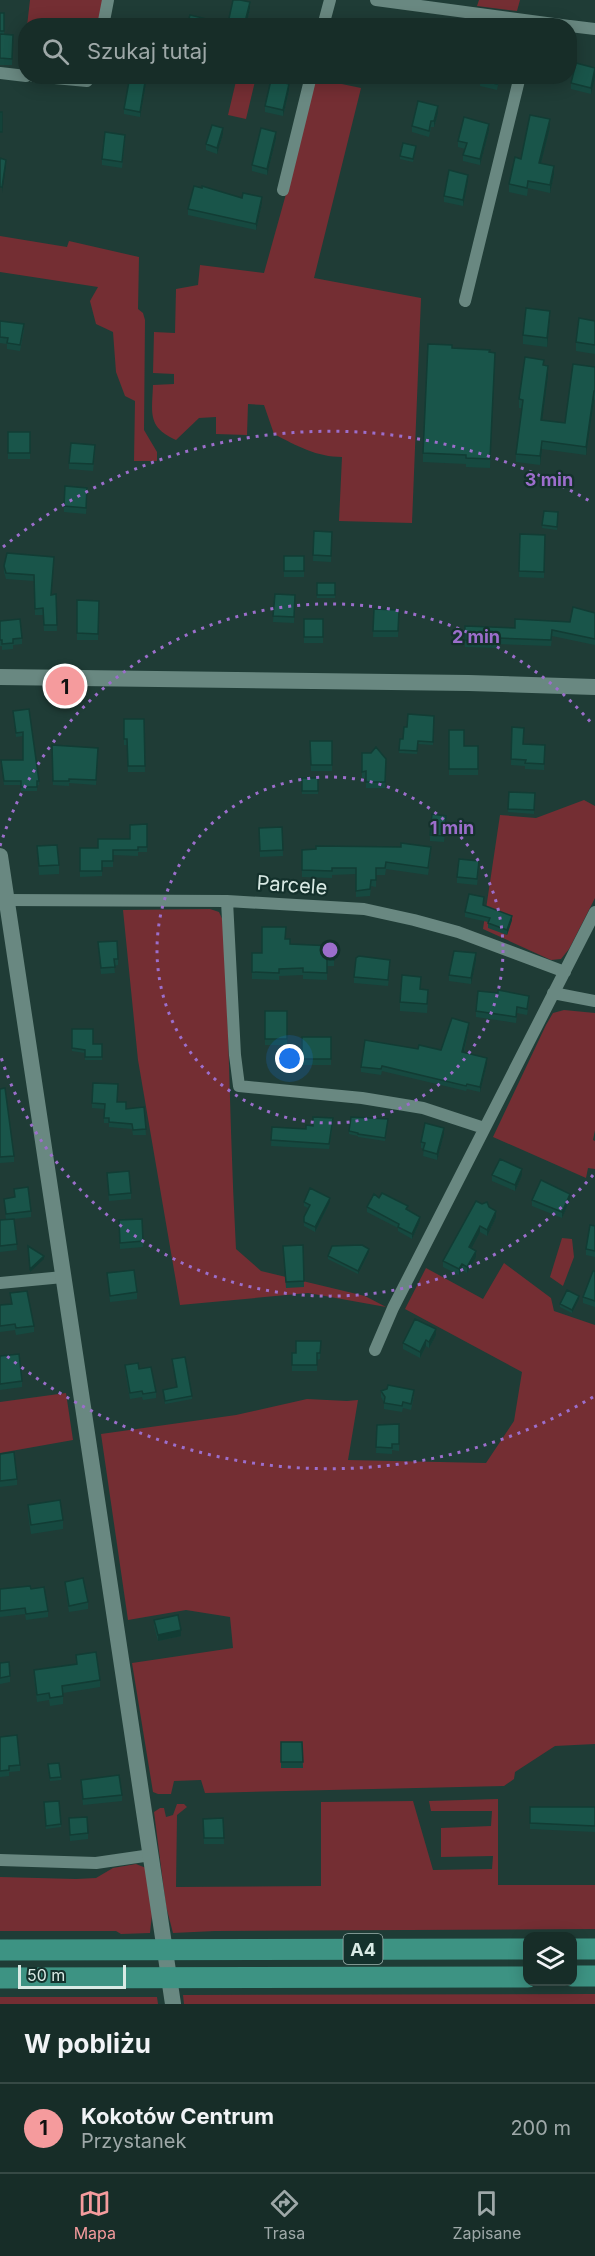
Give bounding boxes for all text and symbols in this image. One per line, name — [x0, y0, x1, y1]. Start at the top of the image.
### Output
search box — [18, 18, 577, 84]
icon: search — [39, 35, 72, 68]
text: Szukaj tutaj — [87, 38, 207, 64]
text: 3 min — [525, 469, 573, 490]
text: 2 min — [452, 626, 500, 647]
pin: 1 — [46, 664, 84, 708]
text: 1 min — [430, 817, 474, 838]
street label: Parcele — [256, 871, 328, 899]
centre of rings — [320, 940, 340, 960]
your location — [275, 1044, 304, 1073]
map controls — [523, 1932, 577, 1986]
button: layers — [523, 1932, 577, 1986]
road number: A4 — [344, 1934, 382, 1964]
scale bar — [18, 1962, 126, 1990]
text: 50 m — [27, 1965, 65, 1985]
text: W pobliżu — [24, 2028, 151, 2059]
text: Kokotów Centrum — [81, 2103, 274, 2129]
text: 1 — [39, 2116, 48, 2140]
text: 200 m — [510, 2116, 571, 2140]
text: Przystanek — [81, 2129, 186, 2153]
tab: Mapa — [74, 2187, 116, 2243]
tab: Trasa — [263, 2187, 305, 2243]
tab: Zapisane — [452, 2187, 521, 2243]

